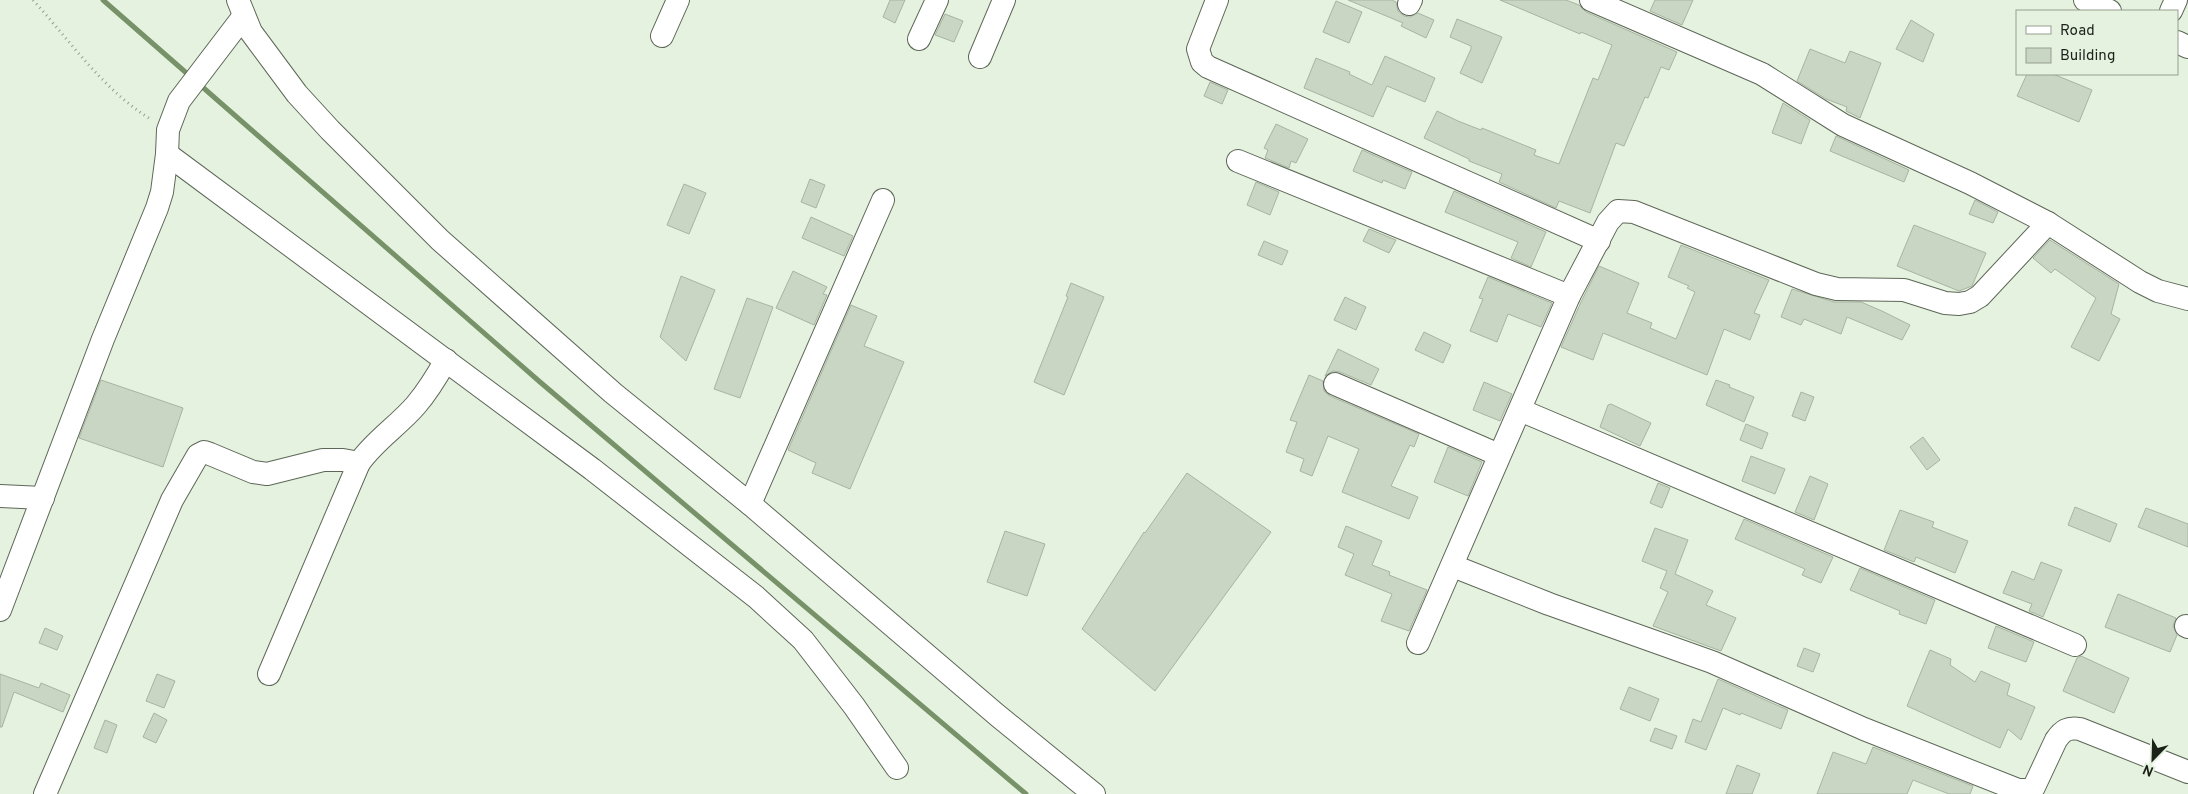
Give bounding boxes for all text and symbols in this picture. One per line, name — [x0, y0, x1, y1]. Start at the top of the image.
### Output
legend — [2016, 10, 2178, 75]
text: Road — [2060, 22, 2095, 41]
text: Building — [2060, 47, 2115, 66]
north arrow — [2128, 734, 2178, 784]
text: N — [2141, 760, 2156, 779]

